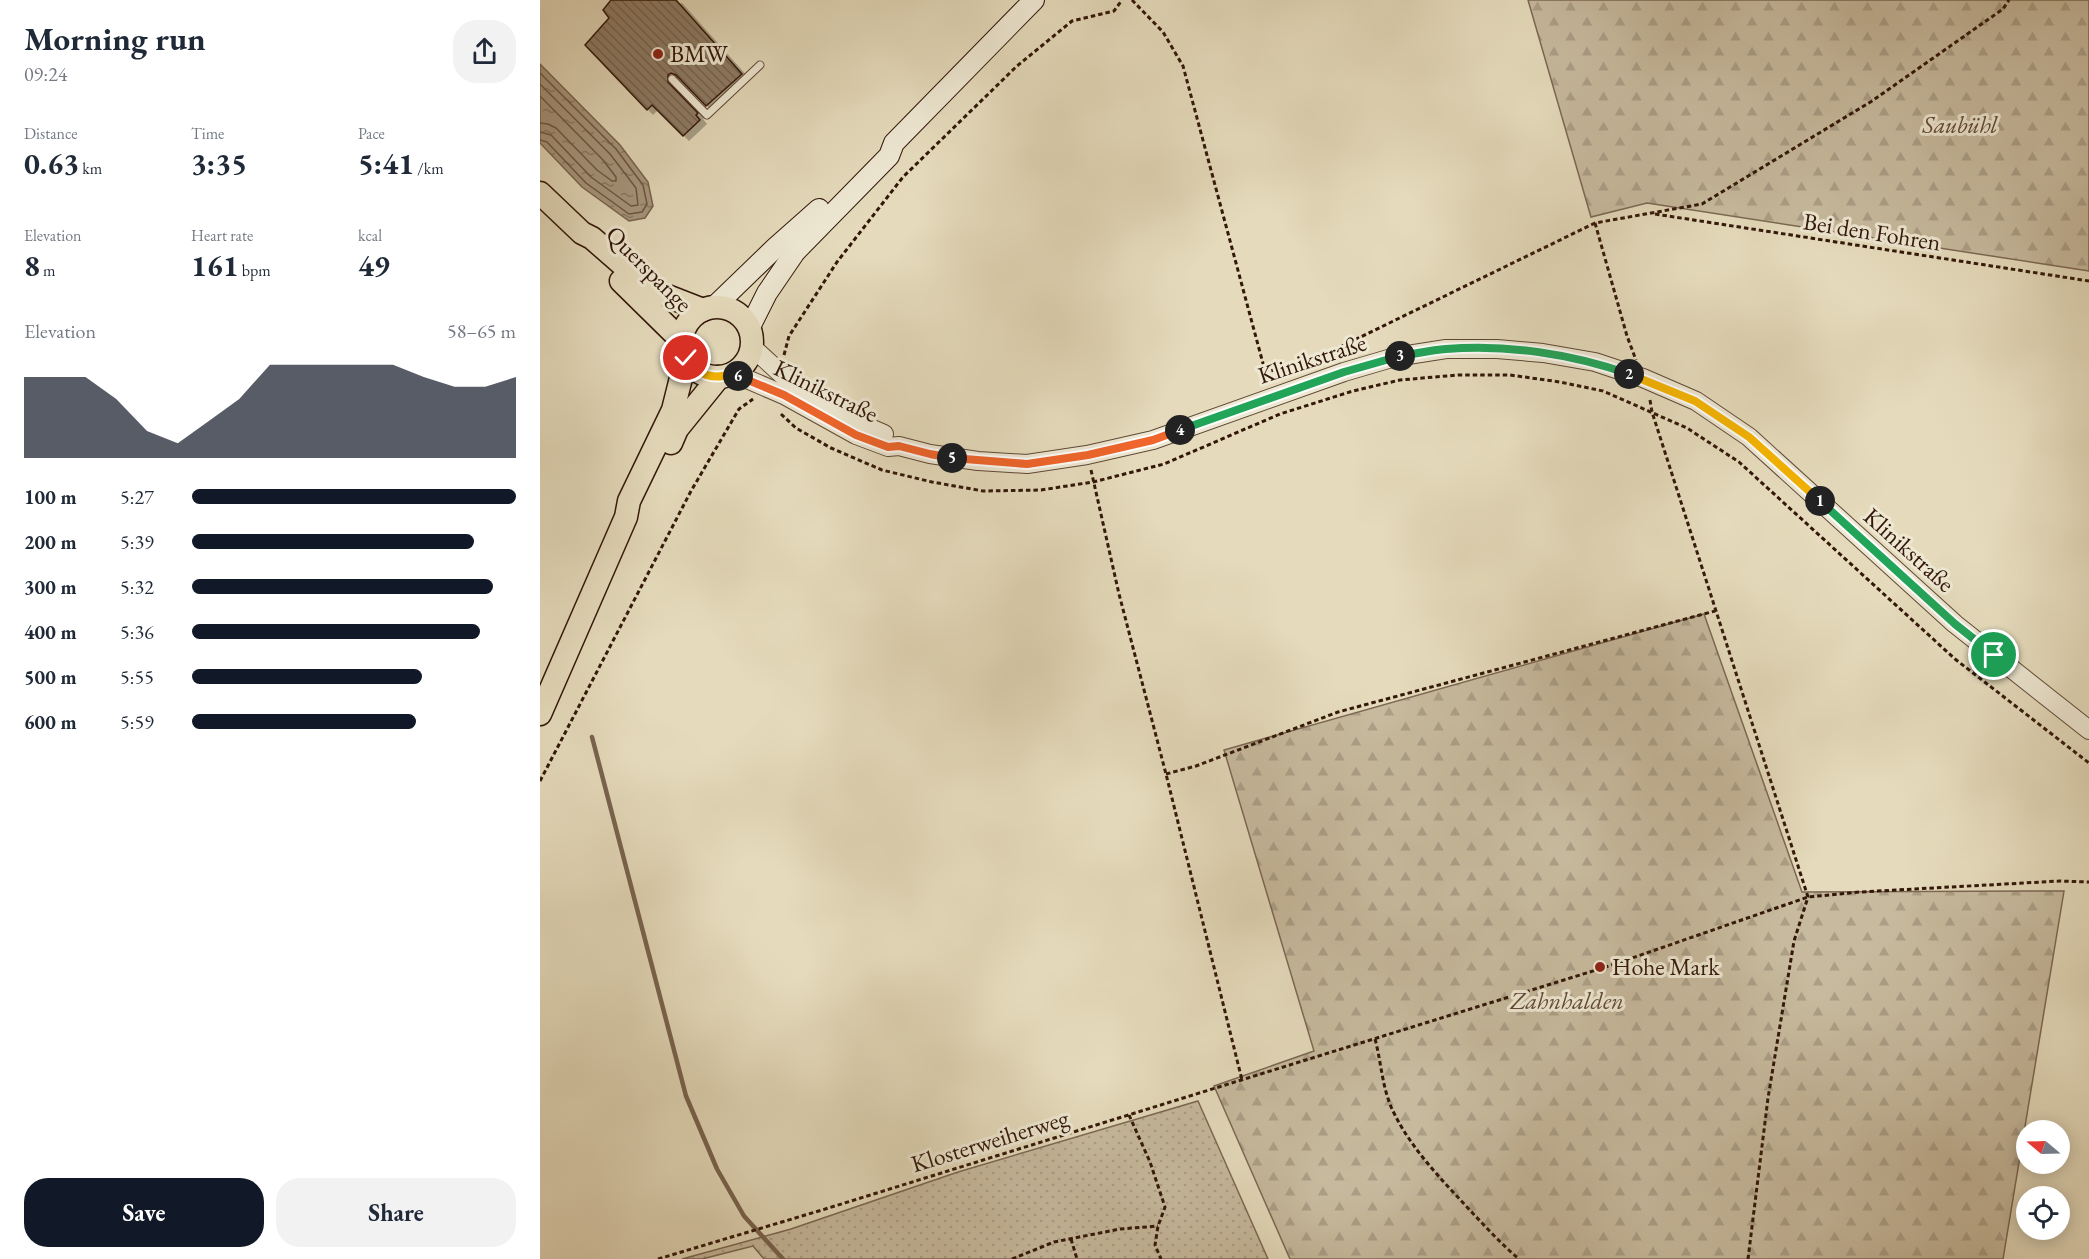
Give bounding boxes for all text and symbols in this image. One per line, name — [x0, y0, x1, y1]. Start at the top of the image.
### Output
text: Morning run — [24, 17, 206, 60]
button: share — [453, 20, 516, 83]
place label: BMW — [670, 38, 729, 69]
marker: BMW — [651, 47, 665, 61]
text: 09:24 — [24, 61, 67, 87]
park label: Saubühl — [1922, 109, 1999, 140]
text: Distance — [24, 123, 77, 144]
text: Time — [191, 123, 224, 144]
text: Pace — [358, 123, 385, 144]
text: 0.63 — [24, 144, 79, 183]
text: 3:35 — [191, 144, 247, 183]
text: 5:41 — [358, 144, 414, 183]
text: km — [79, 158, 102, 179]
text: /km — [414, 158, 444, 179]
street label: Bei den Fohren — [1801, 205, 1943, 258]
street label: Querspange — [599, 219, 699, 319]
text: Elevation — [24, 225, 82, 246]
text: Heart rate — [191, 225, 253, 246]
text: kcal — [358, 225, 382, 246]
text: 8 — [24, 246, 40, 285]
text: 161 — [191, 246, 239, 285]
text: 49 — [358, 246, 390, 285]
text: m — [40, 260, 56, 281]
text: bpm — [239, 260, 271, 281]
text: Elevation — [24, 318, 96, 344]
text: 58–65 m — [447, 318, 516, 344]
street label: Klinikstraße — [1254, 326, 1370, 391]
pin — [660, 332, 711, 383]
icon: check — [669, 341, 702, 374]
pin: 3 — [1385, 341, 1415, 371]
text: 3 — [1396, 345, 1404, 366]
street label: Klinikstraße — [769, 352, 883, 429]
pin: 2 — [1614, 359, 1644, 389]
pin: 6 — [723, 361, 753, 391]
text: 2 — [1625, 363, 1633, 384]
text: 6 — [734, 365, 742, 386]
pin: 4 — [1165, 415, 1195, 445]
text: 4 — [1176, 419, 1184, 440]
pin: 5 — [937, 443, 967, 473]
text: 5 — [948, 447, 956, 468]
text: 100 m — [24, 484, 77, 510]
text: 5:27 — [120, 484, 154, 510]
pin: 1 — [1805, 486, 1835, 516]
text: 1 — [1816, 490, 1824, 511]
street label: Klinikstraße — [1857, 501, 1961, 599]
text: 200 m — [24, 529, 77, 555]
text: 5:39 — [120, 529, 154, 555]
text: 300 m — [24, 574, 77, 600]
text: 5:32 — [120, 574, 154, 600]
text: 400 m — [24, 619, 77, 645]
text: 5:36 — [120, 619, 154, 645]
pin — [1968, 629, 2019, 680]
icon: arrive — [1977, 638, 2010, 671]
text: 500 m — [24, 664, 77, 690]
text: 5:55 — [120, 664, 154, 690]
text: 600 m — [24, 709, 77, 735]
text: 5:59 — [120, 709, 154, 735]
place label: Hohe Mark — [1612, 951, 1720, 982]
marker: Hohe Mark — [1593, 960, 1607, 974]
park label: Zahnhalden — [1509, 985, 1624, 1016]
street label: Klosterweiherweg — [907, 1102, 1073, 1179]
north arrow — [2016, 1120, 2070, 1174]
map controls — [2016, 1120, 2070, 1240]
button: Save — [24, 1178, 264, 1247]
button: Share — [276, 1178, 516, 1247]
button: locate — [2016, 1186, 2070, 1240]

